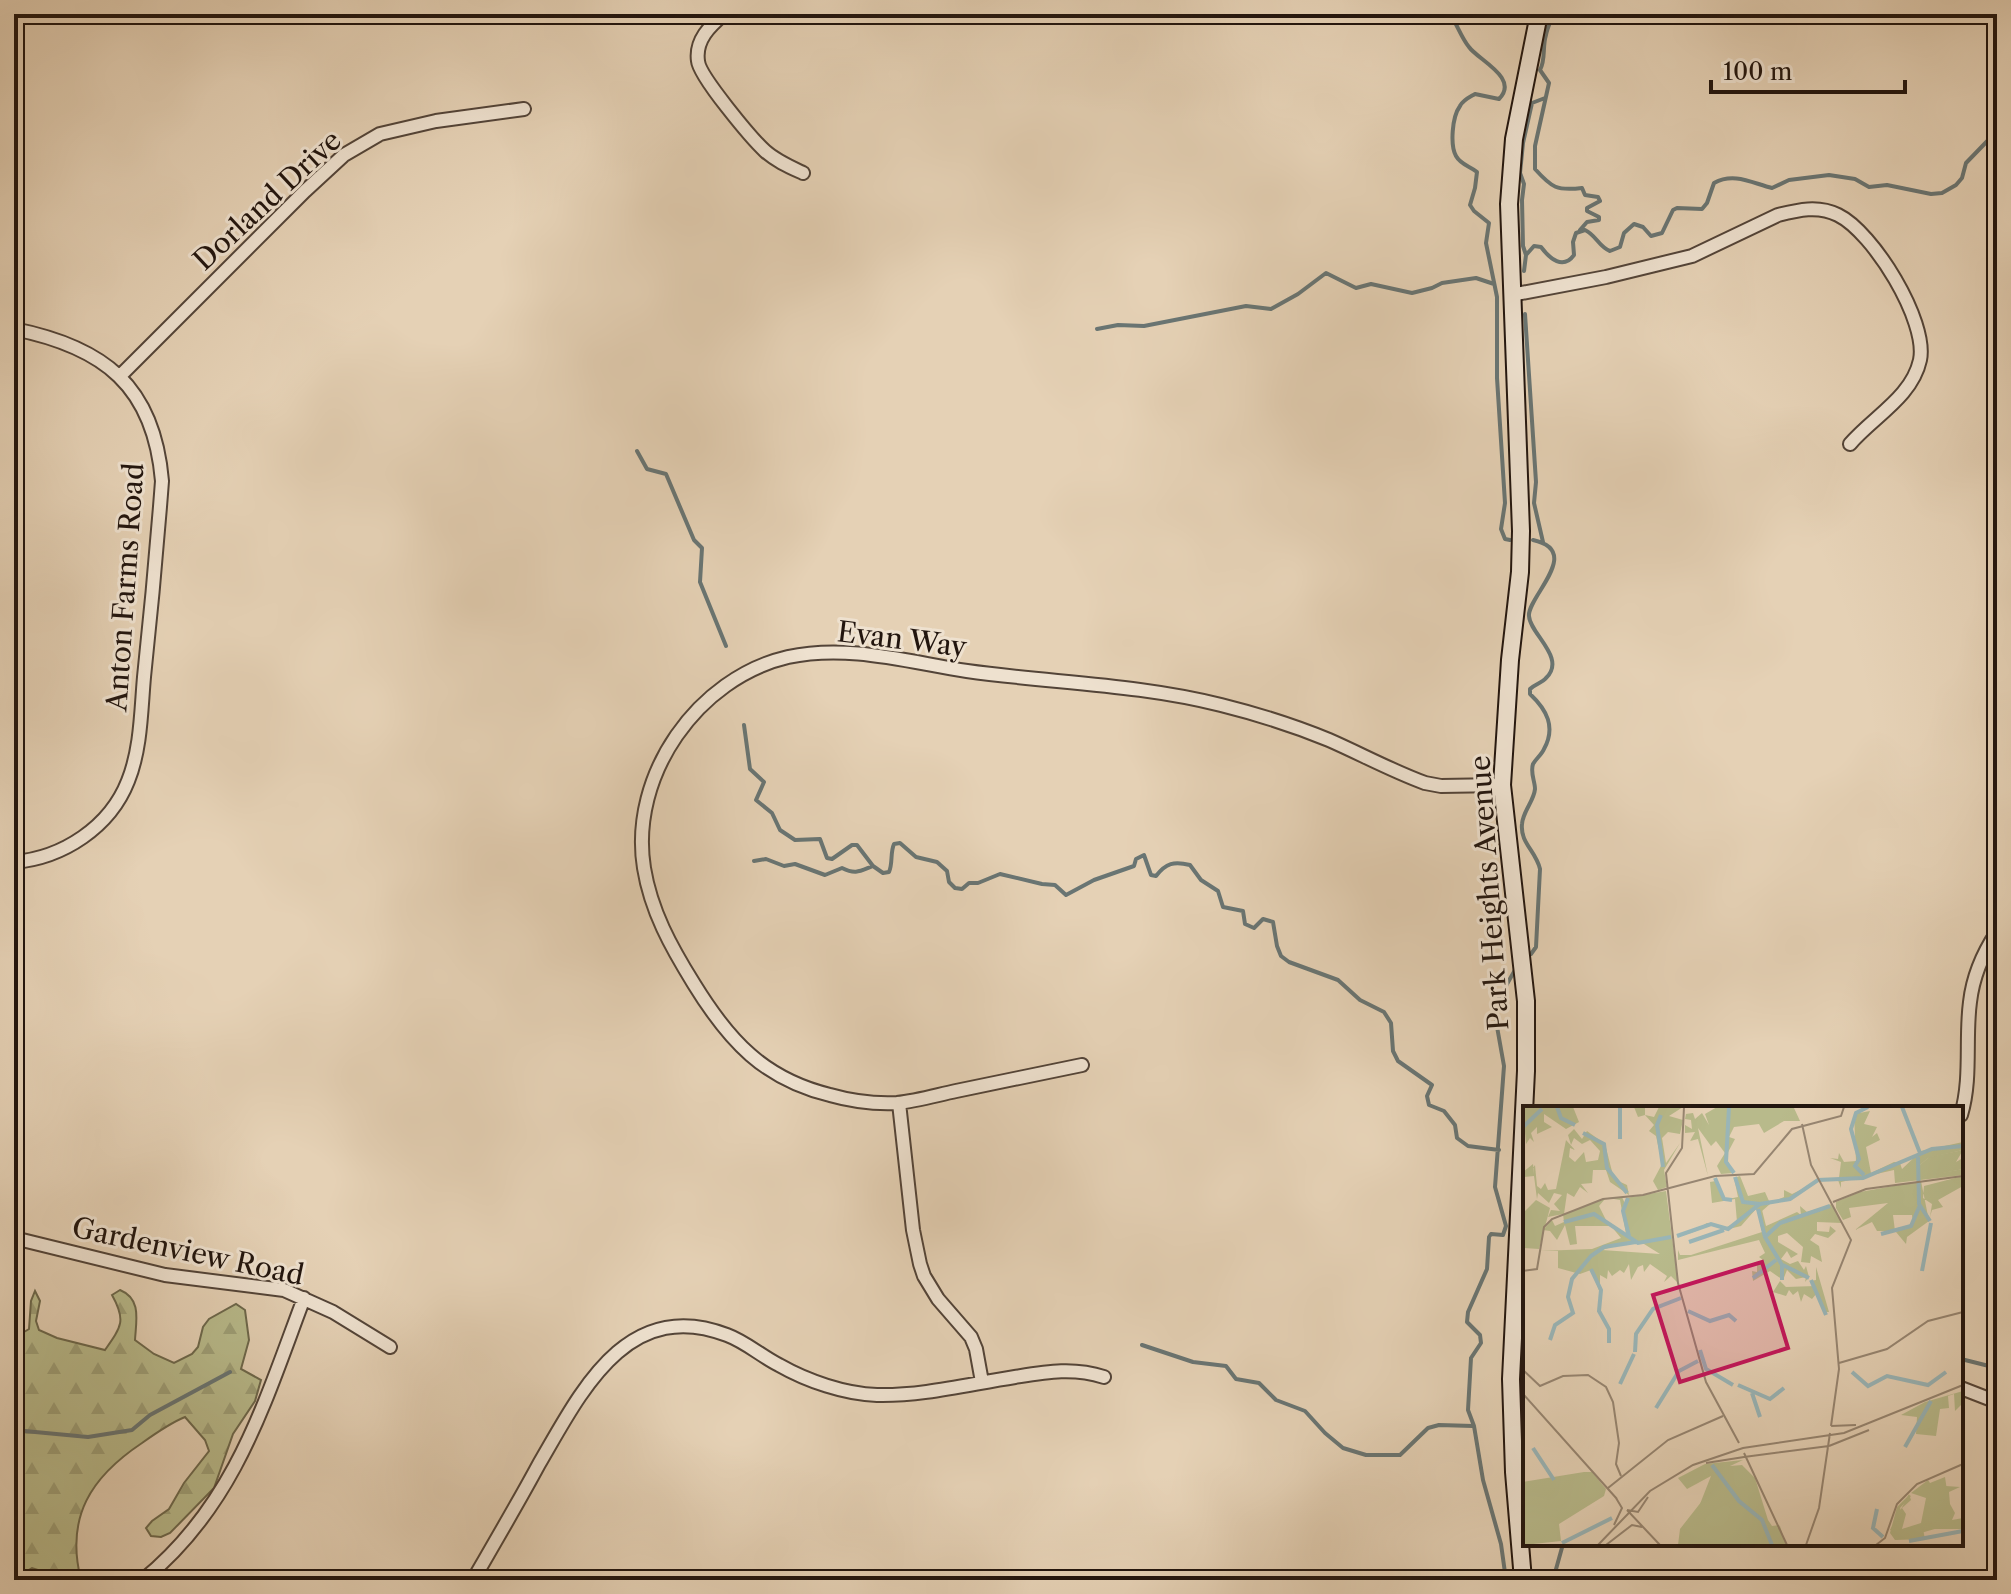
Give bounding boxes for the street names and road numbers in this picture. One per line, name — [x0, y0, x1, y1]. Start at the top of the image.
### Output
street label: Dorland Drive — [186, 123, 348, 277]
street label: Anton Farms Road — [99, 462, 151, 713]
street label: Evan Way — [835, 614, 969, 664]
street label: Park Heights Avenue — [1462, 754, 1516, 1032]
street label: Gardenview Road — [69, 1210, 307, 1292]

